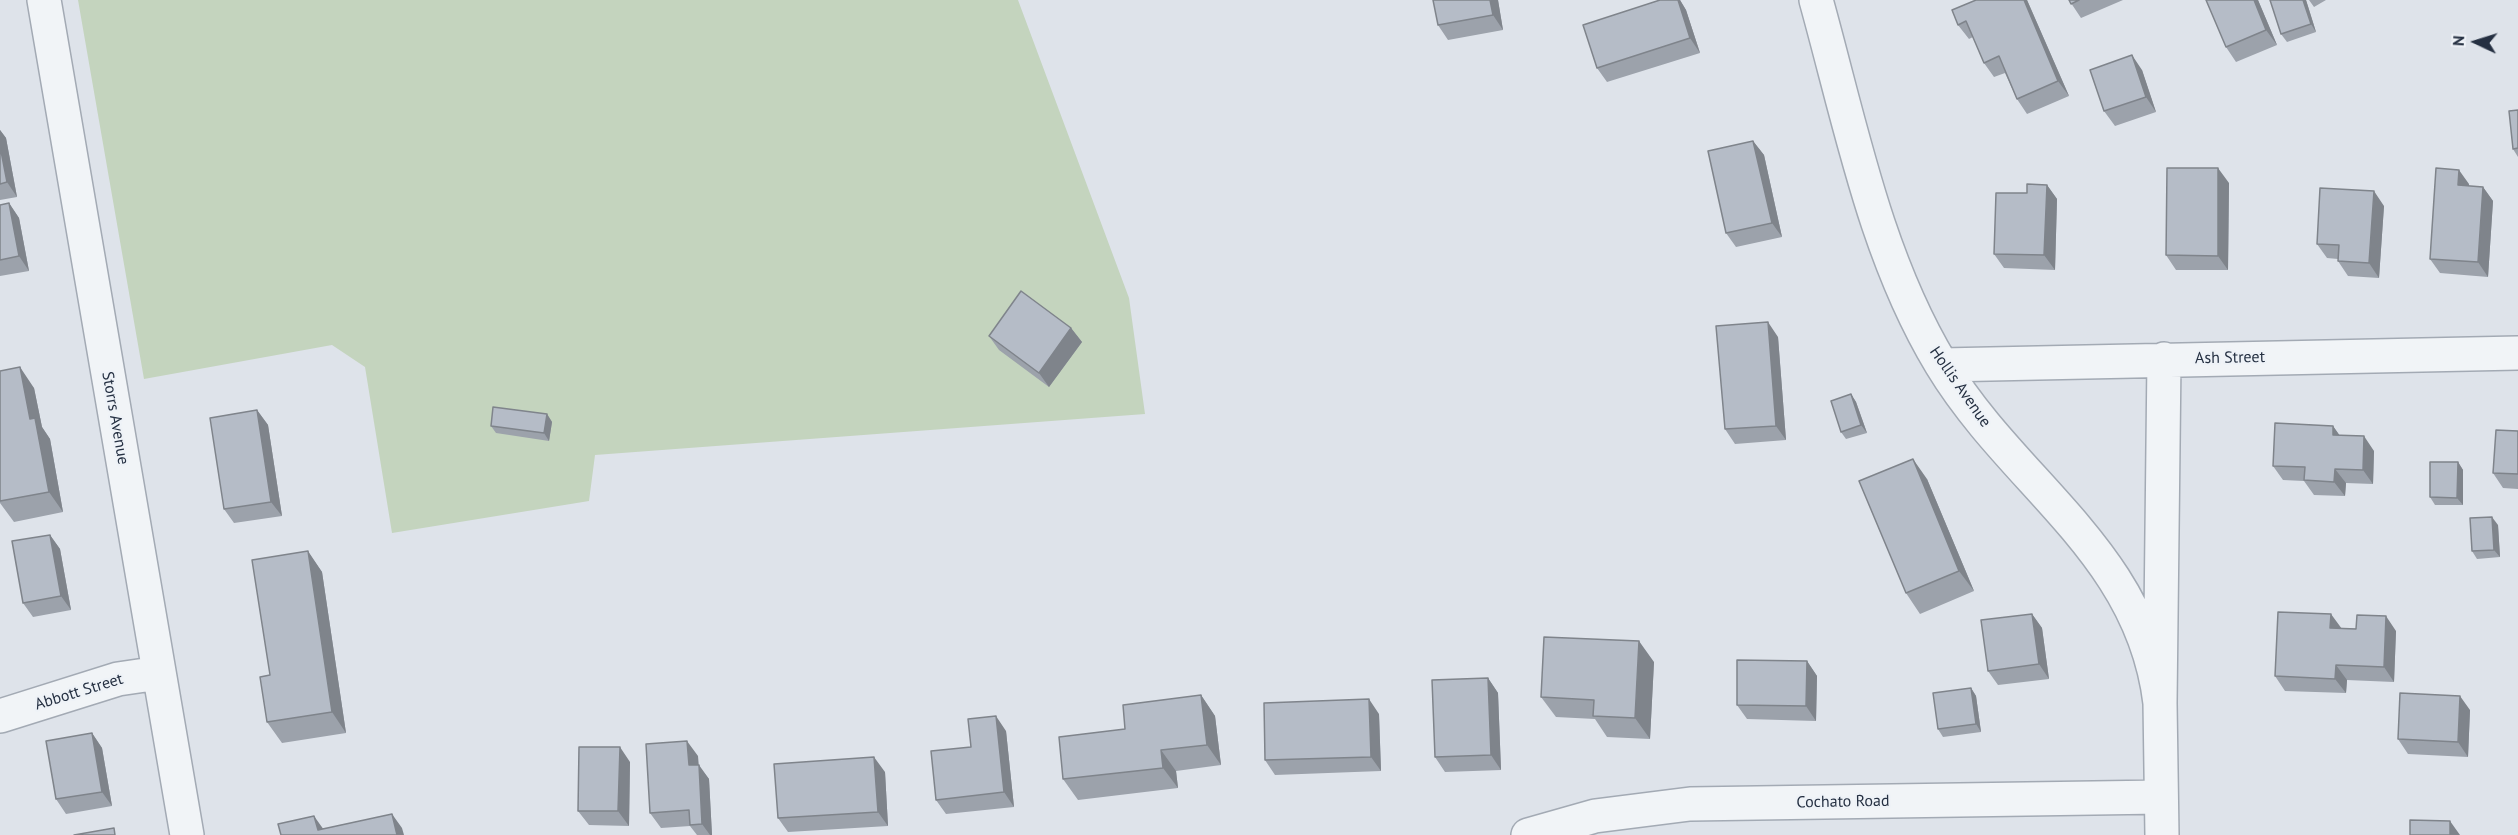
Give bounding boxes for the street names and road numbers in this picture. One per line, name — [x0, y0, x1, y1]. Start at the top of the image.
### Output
street label: Hollis Avenue — [1925, 343, 1995, 431]
street label: Ash Street — [2195, 348, 2265, 368]
street label: Storrs Avenue — [97, 370, 133, 466]
street label: Abbott Street — [33, 669, 125, 715]
street label: Cochato Road — [1796, 792, 1890, 812]

